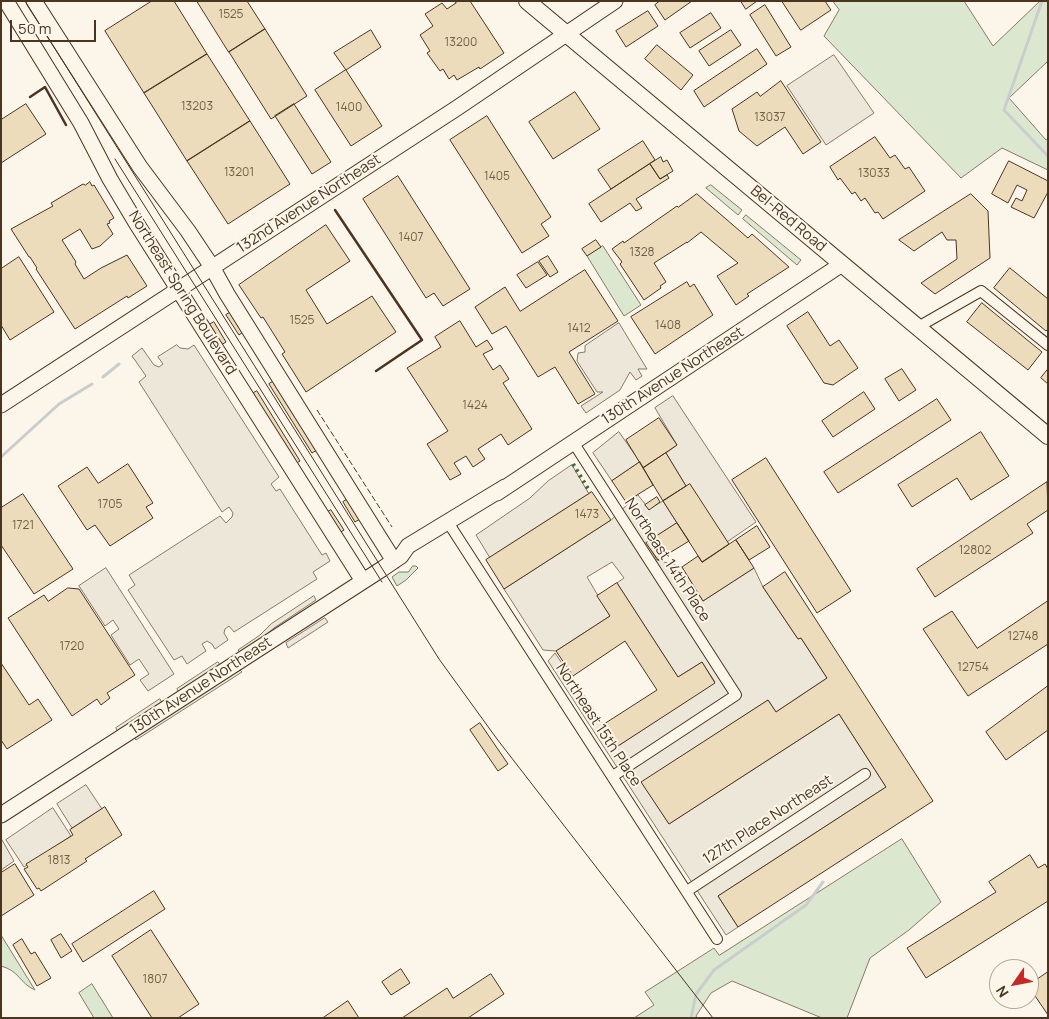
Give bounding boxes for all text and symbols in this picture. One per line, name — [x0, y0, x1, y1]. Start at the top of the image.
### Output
house number: 1525 — [218, 8, 244, 22]
scale bar — [12, 10, 99, 42]
text: 50 m — [18, 18, 52, 39]
house number: 13200 — [445, 36, 477, 50]
house number: 13203 — [181, 100, 213, 114]
house number: 1400 — [336, 101, 362, 115]
house number: 13037 — [754, 111, 786, 125]
street label: 132nd Avenue Northeast — [234, 151, 384, 257]
house number: 13201 — [224, 166, 254, 180]
house number: 13033 — [858, 167, 890, 181]
house number: 1405 — [484, 170, 510, 184]
street label: Bel-Red Road — [746, 182, 830, 256]
street label: Northeast Spring Boulevard — [124, 208, 240, 378]
house number: 1407 — [398, 231, 424, 245]
house number: 1328 — [629, 246, 655, 260]
house number: 1525 — [289, 314, 315, 328]
house number: 1408 — [655, 319, 681, 333]
house number: 1412 — [567, 322, 591, 336]
street label: 130th Avenue Northeast — [599, 323, 747, 429]
house number: 1424 — [462, 399, 488, 413]
street label: Northeast 14th Place — [620, 495, 714, 625]
house number: 1705 — [98, 498, 122, 512]
house number: 1473 — [575, 508, 599, 522]
house number: 1721 — [12, 519, 34, 533]
house number: 12802 — [959, 544, 991, 558]
house number: 12748 — [1007, 630, 1039, 644]
street label: 130th Avenue Northeast — [127, 633, 275, 739]
house number: 1720 — [60, 640, 84, 654]
street label: Northeast 15th Place — [551, 660, 645, 790]
house number: 12754 — [957, 661, 989, 675]
street label: 127th Place Northeast — [700, 771, 836, 869]
house number: 1813 — [48, 854, 70, 868]
north arrow — [989, 959, 1039, 1009]
house number: 1807 — [143, 973, 167, 987]
text: N — [991, 983, 1013, 1001]

